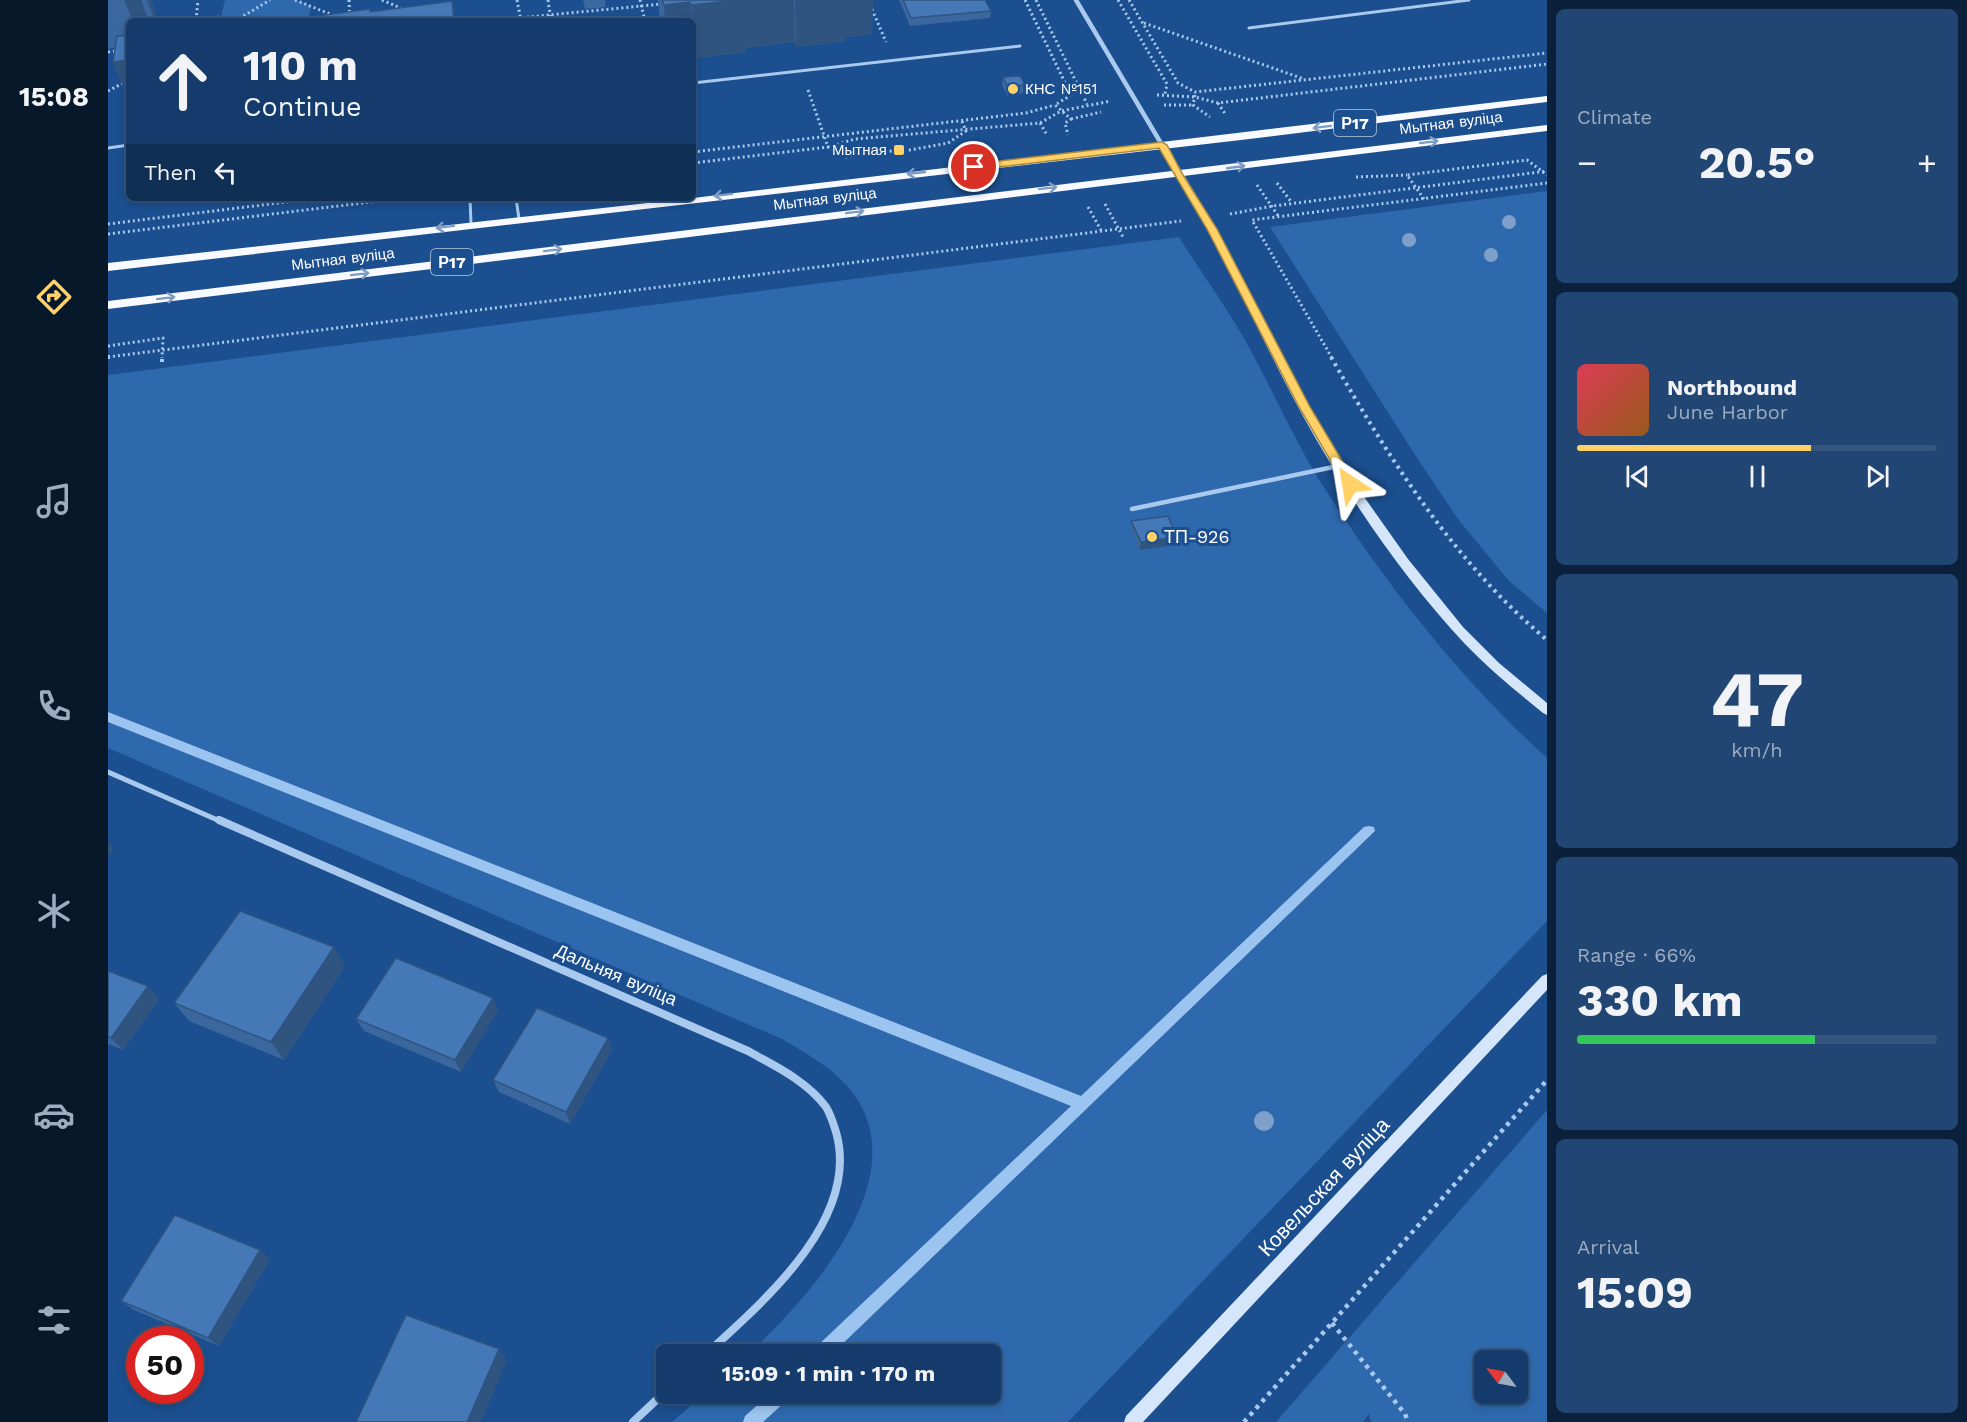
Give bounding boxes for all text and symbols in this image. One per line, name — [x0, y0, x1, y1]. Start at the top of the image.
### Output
text: 110 m — [243, 41, 358, 90]
icon: ahead — [144, 42, 222, 120]
place label: КНС №151 — [1025, 80, 1097, 98]
text: 15:08 — [19, 81, 89, 113]
marker: КНС №151 — [1006, 82, 1020, 96]
text: Continue — [243, 91, 362, 123]
text: Climate — [1577, 105, 1652, 129]
street label: Мытная вуліца — [1398, 108, 1504, 138]
road number: Р17 — [1334, 110, 1376, 136]
one-way arrow — [1313, 122, 1333, 133]
one-way arrow — [1419, 136, 1439, 147]
text: 20.5° — [1699, 136, 1815, 189]
place label: Мытная — [832, 141, 887, 159]
pin — [948, 141, 999, 192]
marker: Мытная — [892, 143, 906, 157]
text: − — [1577, 143, 1597, 182]
text: + — [1917, 143, 1937, 182]
icon: arrive — [957, 150, 990, 183]
icon: left — [209, 156, 242, 189]
text: Then — [144, 160, 197, 185]
one-way arrow — [1226, 161, 1245, 172]
one-way arrow — [907, 168, 927, 179]
one-way arrow — [1038, 182, 1058, 193]
street label: Мытная вуліца — [772, 184, 878, 214]
one-way arrow — [713, 190, 733, 201]
one-way arrow — [845, 207, 864, 218]
one-way arrow — [436, 222, 456, 233]
street label: Мытная вуліца — [290, 244, 396, 274]
one-way arrow — [543, 244, 563, 255]
road number: Р17 — [431, 249, 473, 275]
one-way arrow — [349, 268, 369, 279]
icon: directions — [33, 276, 75, 318]
one-way arrow — [156, 292, 175, 303]
text: Northbound — [1667, 375, 1797, 400]
text: June Harbor — [1667, 400, 1788, 424]
position arrow — [1318, 452, 1382, 516]
icon: previous — [1621, 460, 1654, 493]
icon: pause — [1741, 460, 1774, 493]
icon: next — [1861, 460, 1894, 493]
icon: music — [33, 480, 75, 522]
place label: ТП-926 — [1164, 526, 1229, 547]
marker: ТП-926 — [1145, 530, 1159, 544]
text: 47 — [1710, 653, 1804, 745]
icon: phone — [33, 685, 75, 727]
text: km/h — [1731, 738, 1783, 762]
icon: climate — [33, 890, 75, 932]
street label: Дальняя вуліца — [552, 939, 681, 1010]
text: Range · 66% — [1577, 943, 1696, 967]
text: 330 km — [1577, 974, 1743, 1027]
icon: car — [33, 1094, 75, 1136]
street label: Ковельская вуліца — [1253, 1112, 1395, 1261]
text: Arrival — [1577, 1235, 1639, 1259]
text: 15:09 — [1577, 1266, 1693, 1319]
icon: filters — [33, 1299, 75, 1341]
speed limit sign: 50 — [126, 1326, 204, 1404]
north arrow — [1474, 1350, 1528, 1404]
map controls — [1474, 1350, 1528, 1404]
text: 15:09 · 1 min · 170 m — [722, 1361, 935, 1386]

